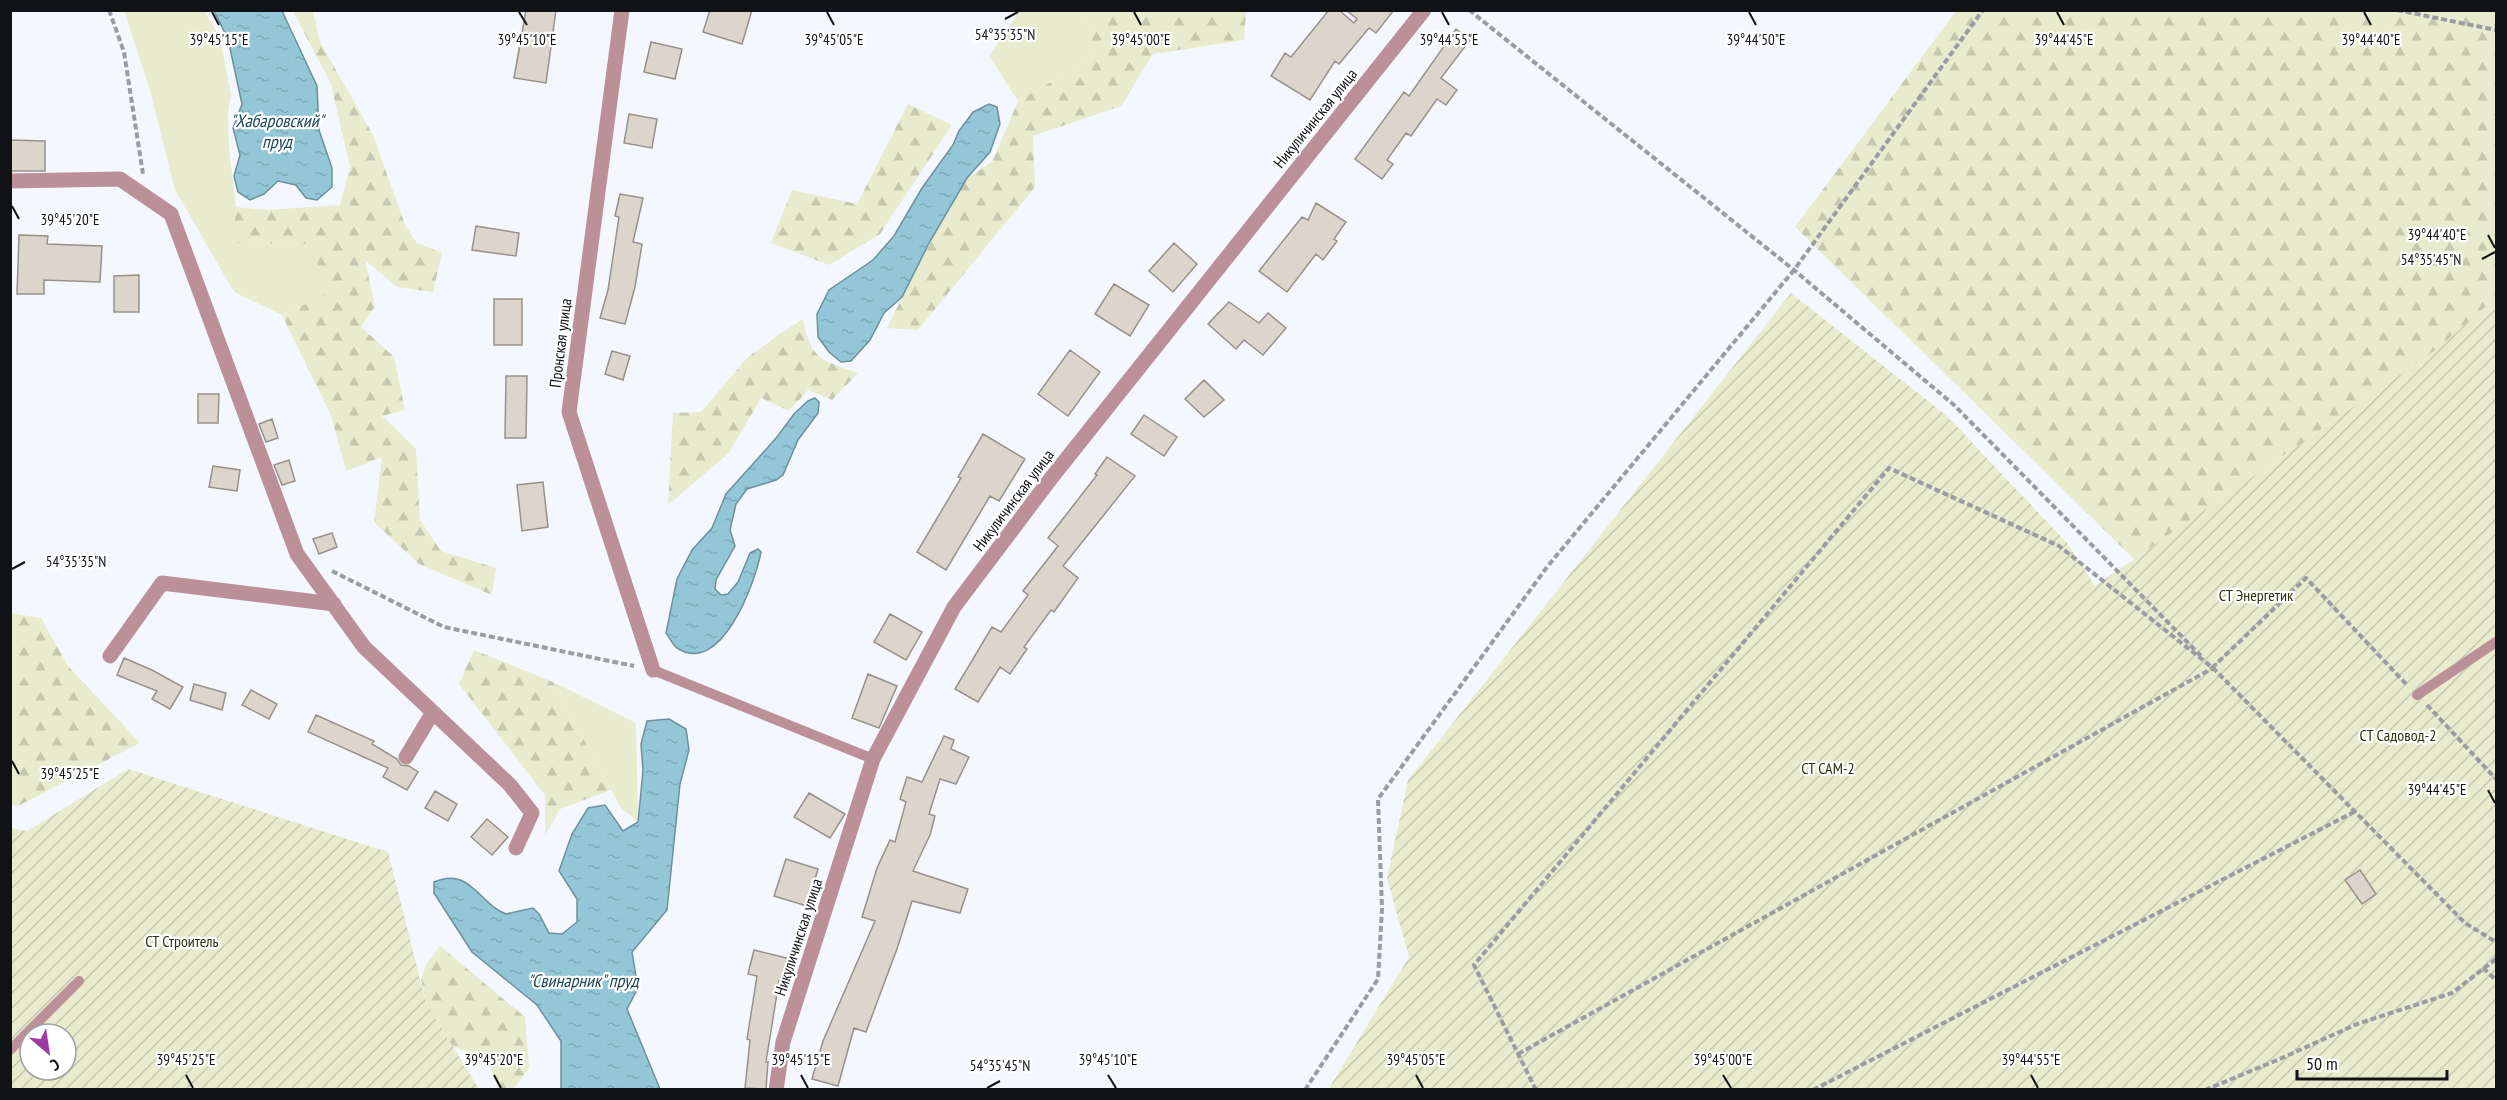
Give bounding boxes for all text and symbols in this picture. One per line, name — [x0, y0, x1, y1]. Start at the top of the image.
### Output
text: 54°35'35"N — [975, 25, 1035, 44]
text: 39°45'15"E — [189, 30, 249, 49]
text: 39°45'10"E — [497, 30, 557, 49]
text: 39°45'05"E — [804, 30, 864, 49]
text: 39°45'00"E — [1111, 30, 1171, 49]
text: 39°44'55"E — [1419, 30, 1479, 49]
text: 39°44'50"E — [1726, 30, 1786, 49]
text: 39°44'45"E — [2034, 30, 2094, 49]
text: 39°44'40"E — [2341, 30, 2401, 49]
street label: Никуличинская улица — [1269, 64, 1361, 172]
water label: "Хабаровский" пруд — [230, 109, 327, 153]
text: 39°45'20"E — [40, 210, 100, 229]
text: 39°44'40"E — [2407, 225, 2467, 244]
text: 54°35'45"N — [2401, 250, 2461, 269]
street label: Пронская улица — [545, 297, 575, 389]
street label: Никуличинская улица — [968, 445, 1058, 555]
text: 54°35'35"N — [46, 552, 106, 571]
park label: СТ Энергетик — [2219, 585, 2294, 605]
park label: СТ Садовод-2 — [2360, 725, 2436, 745]
park label: СТ САМ-2 — [1801, 758, 1855, 778]
text: 39°45'25"E — [40, 764, 100, 783]
text: 39°44'45"E — [2407, 780, 2467, 799]
street label: Никуличинская улица — [770, 876, 826, 998]
park label: СТ Строитель — [145, 931, 219, 951]
water label: "Свинарник" пруд — [527, 969, 640, 992]
north arrow — [18, 1022, 78, 1082]
scale bar — [2297, 1043, 2447, 1081]
text: 39°45'25"E — [156, 1050, 216, 1069]
text: 39°45'20"E — [464, 1050, 524, 1069]
text: 39°45'15"E — [771, 1050, 831, 1069]
text: 39°45'10"E — [1078, 1050, 1138, 1069]
text: 39°45'05"E — [1386, 1050, 1446, 1069]
text: 39°45'00"E — [1693, 1050, 1753, 1069]
text: 39°44'55"E — [2001, 1050, 2061, 1069]
text: 50 m — [2306, 1052, 2338, 1075]
text: С — [47, 1055, 63, 1076]
text: 54°35'45"N — [970, 1056, 1030, 1075]

